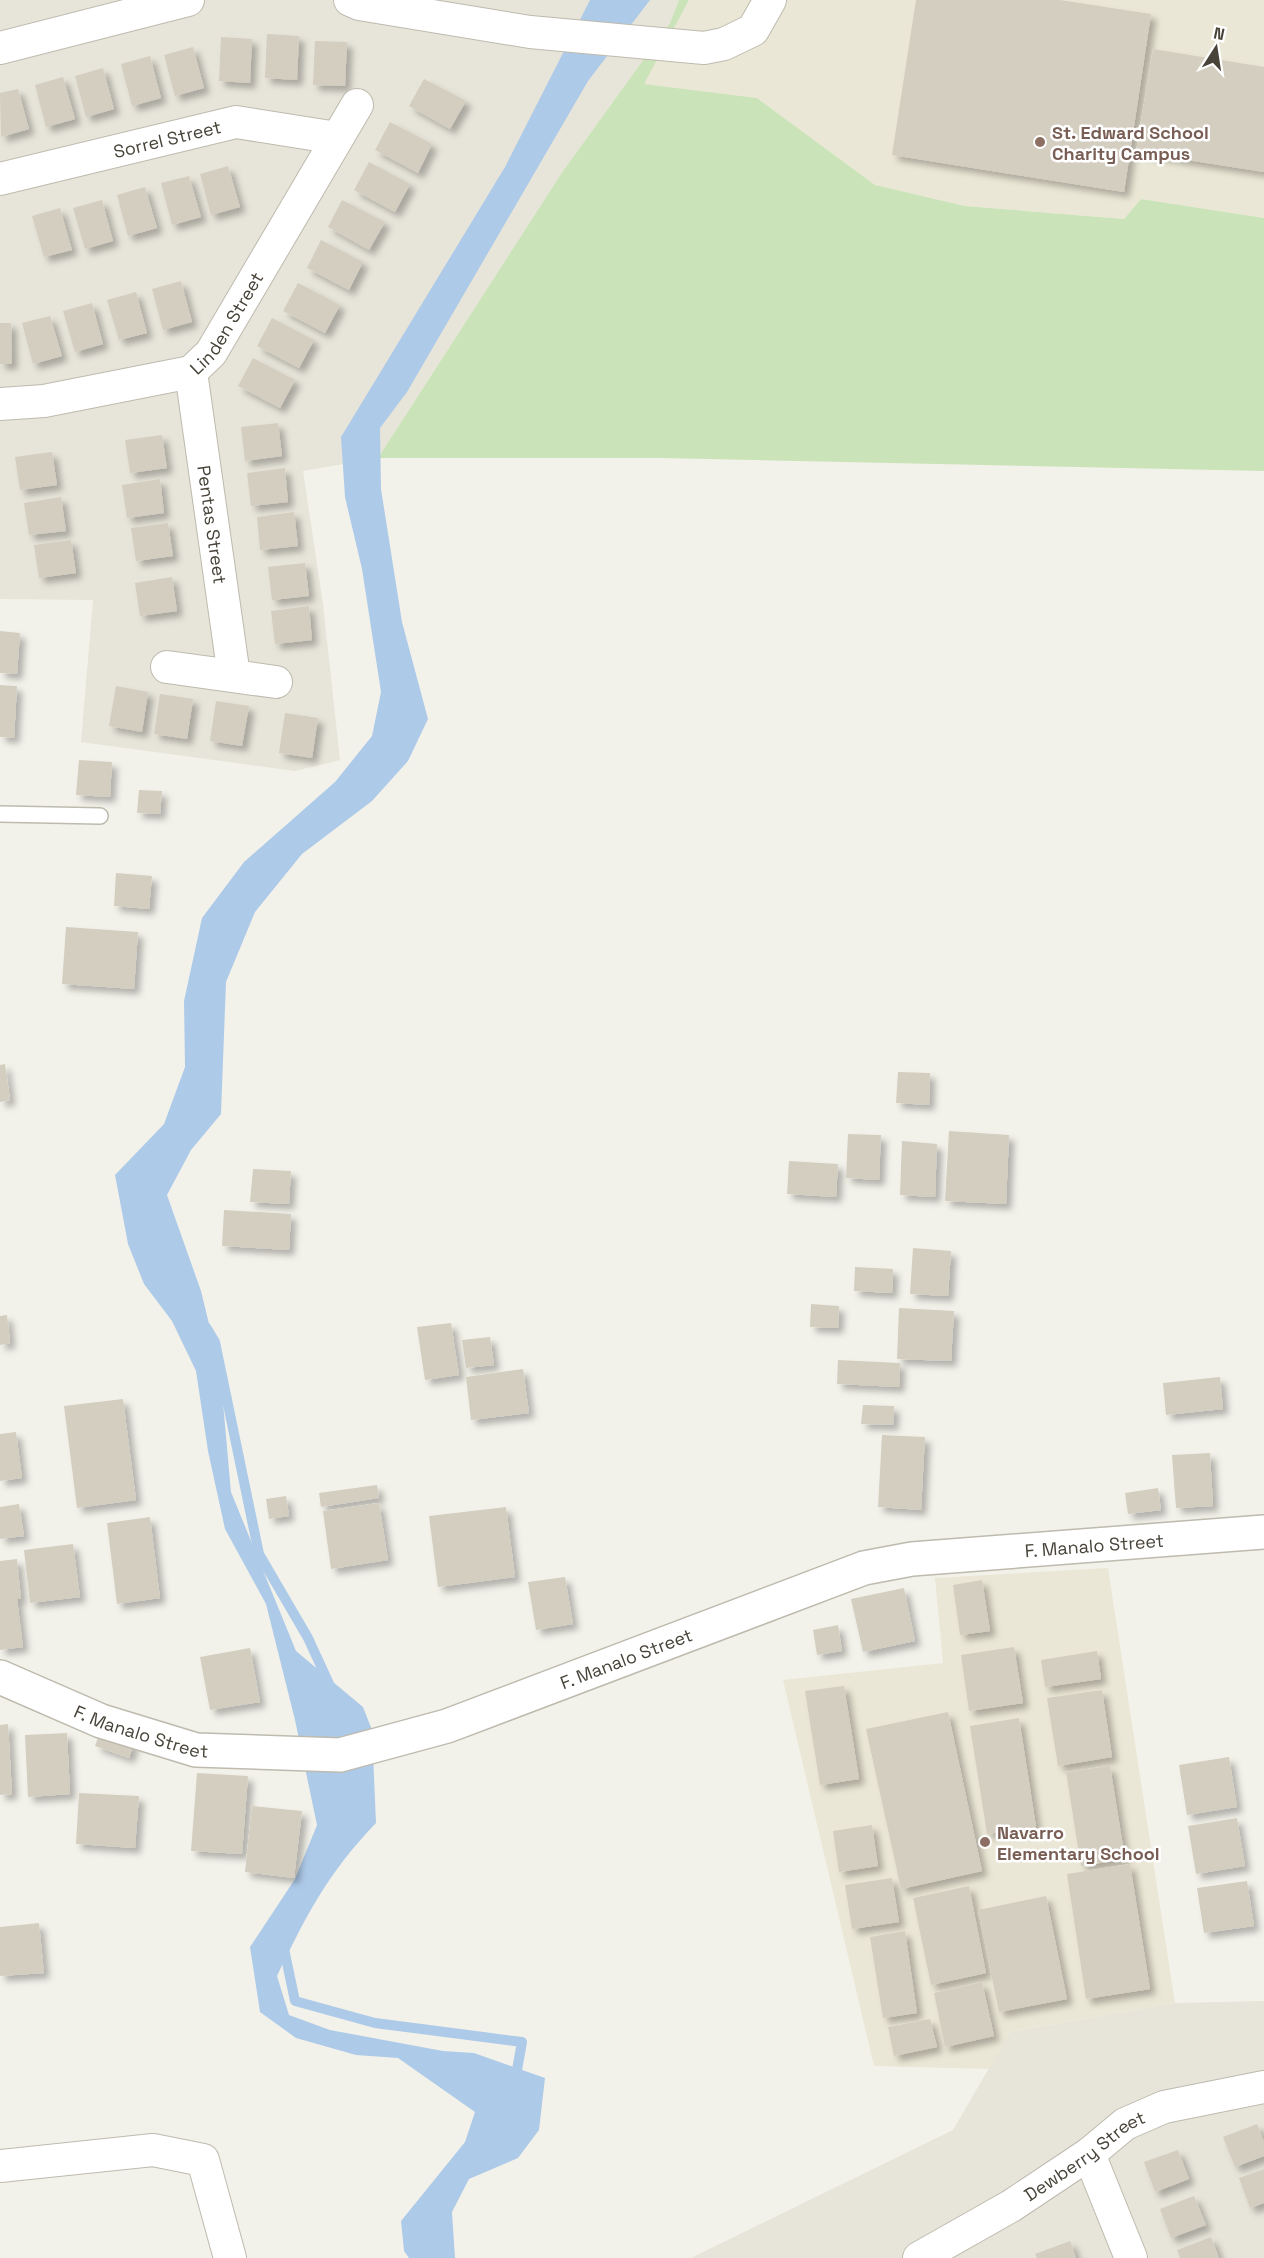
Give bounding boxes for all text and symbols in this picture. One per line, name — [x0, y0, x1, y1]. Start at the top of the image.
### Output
north arrow — [1186, 18, 1246, 78]
text: N — [1212, 22, 1226, 45]
street label: Sorrel Street — [111, 115, 223, 163]
place label: St. Edward School Charity Campus — [1052, 121, 1209, 165]
marker: St. Edward School Charity Campus — [1033, 135, 1047, 149]
street label: Linden Street — [184, 267, 268, 379]
street label: Pentas Street — [193, 464, 232, 585]
street label: F. Manalo Street — [1024, 1528, 1165, 1562]
street label: F. Manalo Street — [557, 1623, 695, 1694]
street label: F. Manalo Street — [71, 1699, 209, 1762]
place label: Navarro Elementary School — [997, 1821, 1160, 1865]
marker: Navarro Elementary School — [978, 1835, 992, 1849]
street label: Dewberry Street — [1019, 2105, 1148, 2206]

